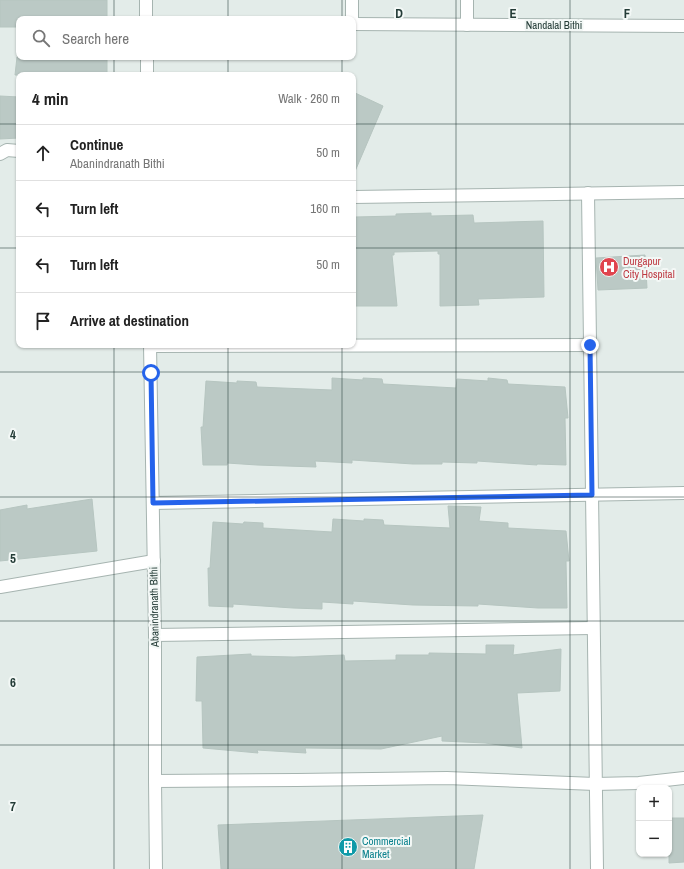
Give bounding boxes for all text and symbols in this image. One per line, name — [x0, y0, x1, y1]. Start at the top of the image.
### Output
text: D — [395, 5, 403, 22]
text: E — [509, 5, 517, 22]
text: F — [624, 5, 631, 22]
search box — [16, 16, 356, 60]
street label: Nandalal Bithi — [526, 18, 582, 32]
icon: search — [30, 27, 52, 49]
text: Search here — [62, 28, 129, 49]
text: 4 min — [32, 87, 68, 110]
text: Walk · 260 m — [278, 90, 340, 107]
text: Continue — [70, 134, 123, 155]
icon: ahead — [32, 142, 54, 164]
text: 50 m — [316, 144, 340, 161]
text: Abanindranath Bithi — [70, 155, 165, 172]
icon: left — [32, 198, 54, 220]
text: Turn left — [70, 198, 118, 219]
text: 160 m — [310, 200, 340, 217]
icon: left — [32, 254, 54, 276]
text: Turn left — [70, 254, 118, 275]
place label: Durgapur City Hospital — [623, 254, 675, 281]
text: 50 m — [316, 256, 340, 273]
hospital icon: Durgapur City Hospital — [598, 256, 620, 278]
icon: arrive — [32, 310, 54, 332]
text: Arrive at destination — [70, 310, 189, 331]
route end — [581, 336, 599, 354]
route start — [142, 364, 160, 382]
text: 4 — [10, 426, 16, 443]
text: 5 — [10, 550, 16, 567]
street label: Abanindranath Bithi — [146, 567, 162, 648]
text: 6 — [10, 674, 16, 691]
map controls — [636, 785, 672, 857]
button: + — [636, 785, 672, 821]
text: 7 — [10, 798, 16, 815]
button: − — [636, 821, 672, 857]
place label: Commercial Market — [362, 834, 411, 861]
building icon: Commercial Market — [337, 836, 359, 858]

